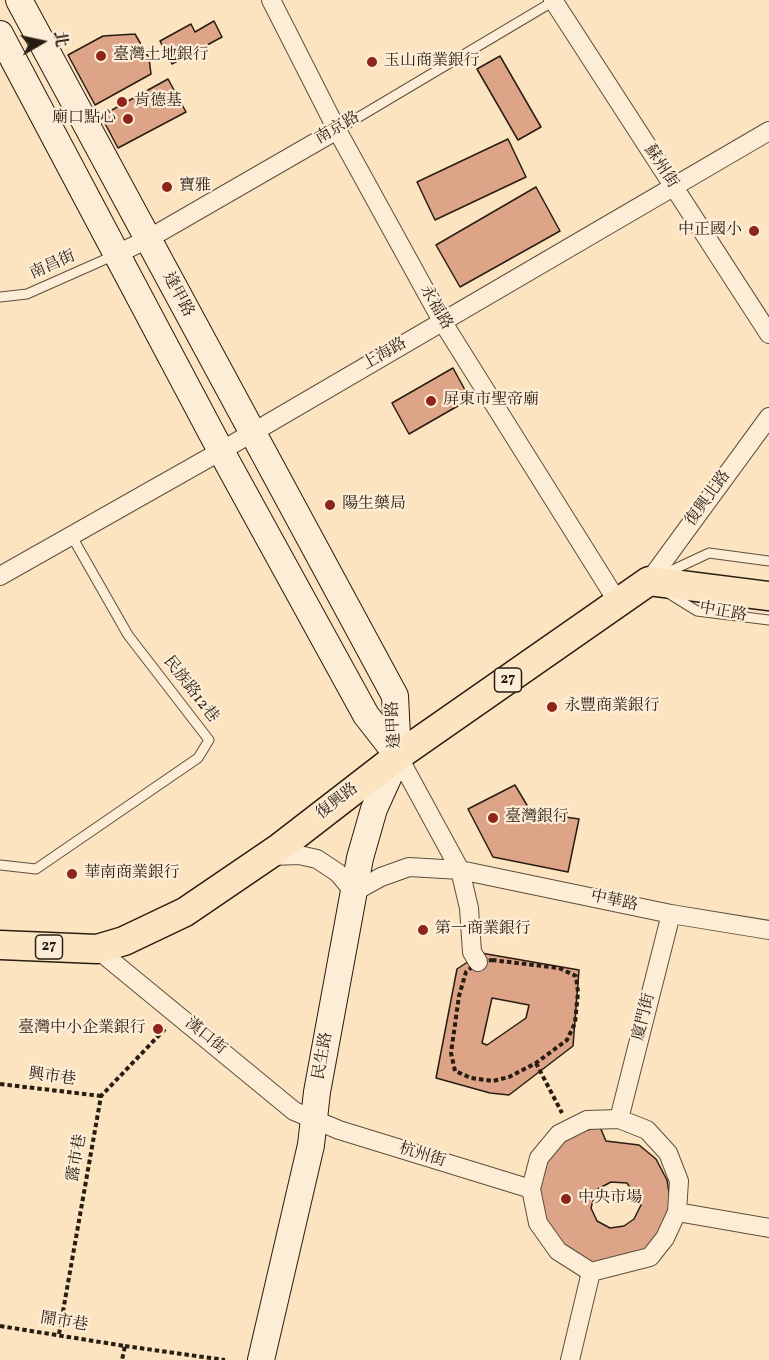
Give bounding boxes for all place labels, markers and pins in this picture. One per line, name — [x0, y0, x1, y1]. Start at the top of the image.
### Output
place label: 臺灣土地銀行 — [113, 46, 209, 66]
marker: 臺灣土地銀行 — [94, 49, 108, 63]
place label: 玉山商業銀行 — [384, 52, 480, 72]
marker: 玉山商業銀行 — [365, 55, 379, 69]
place label: 肯德基 — [134, 92, 182, 112]
marker: 肯德基 — [115, 95, 129, 109]
place label: 廟口點心 — [52, 109, 116, 129]
marker: 廟口點心 — [121, 112, 135, 126]
place label: 寶雅 — [179, 177, 211, 197]
marker: 寶雅 — [160, 180, 174, 194]
place label: 中正國小 — [678, 221, 742, 241]
marker: 中正國小 — [747, 224, 761, 238]
place label: 屏東市聖帝廟 — [443, 391, 539, 411]
marker: 屏東市聖帝廟 — [424, 394, 438, 408]
place label: 陽生藥局 — [342, 495, 406, 515]
marker: 陽生藥局 — [323, 498, 337, 512]
place label: 永豐商業銀行 — [564, 697, 660, 717]
marker: 永豐商業銀行 — [545, 700, 559, 714]
place label: 臺灣銀行 — [505, 808, 569, 828]
marker: 臺灣銀行 — [486, 811, 500, 825]
place label: 華南商業銀行 — [84, 864, 180, 884]
marker: 華南商業銀行 — [65, 867, 79, 881]
place label: 第一商業銀行 — [435, 920, 531, 940]
marker: 第一商業銀行 — [416, 923, 430, 937]
place label: 臺灣中小企業銀行 — [18, 1019, 146, 1039]
marker: 臺灣中小企業銀行 — [151, 1022, 165, 1036]
place label: 中央市場 — [578, 1189, 642, 1209]
marker: 中央市場 — [559, 1192, 573, 1206]

